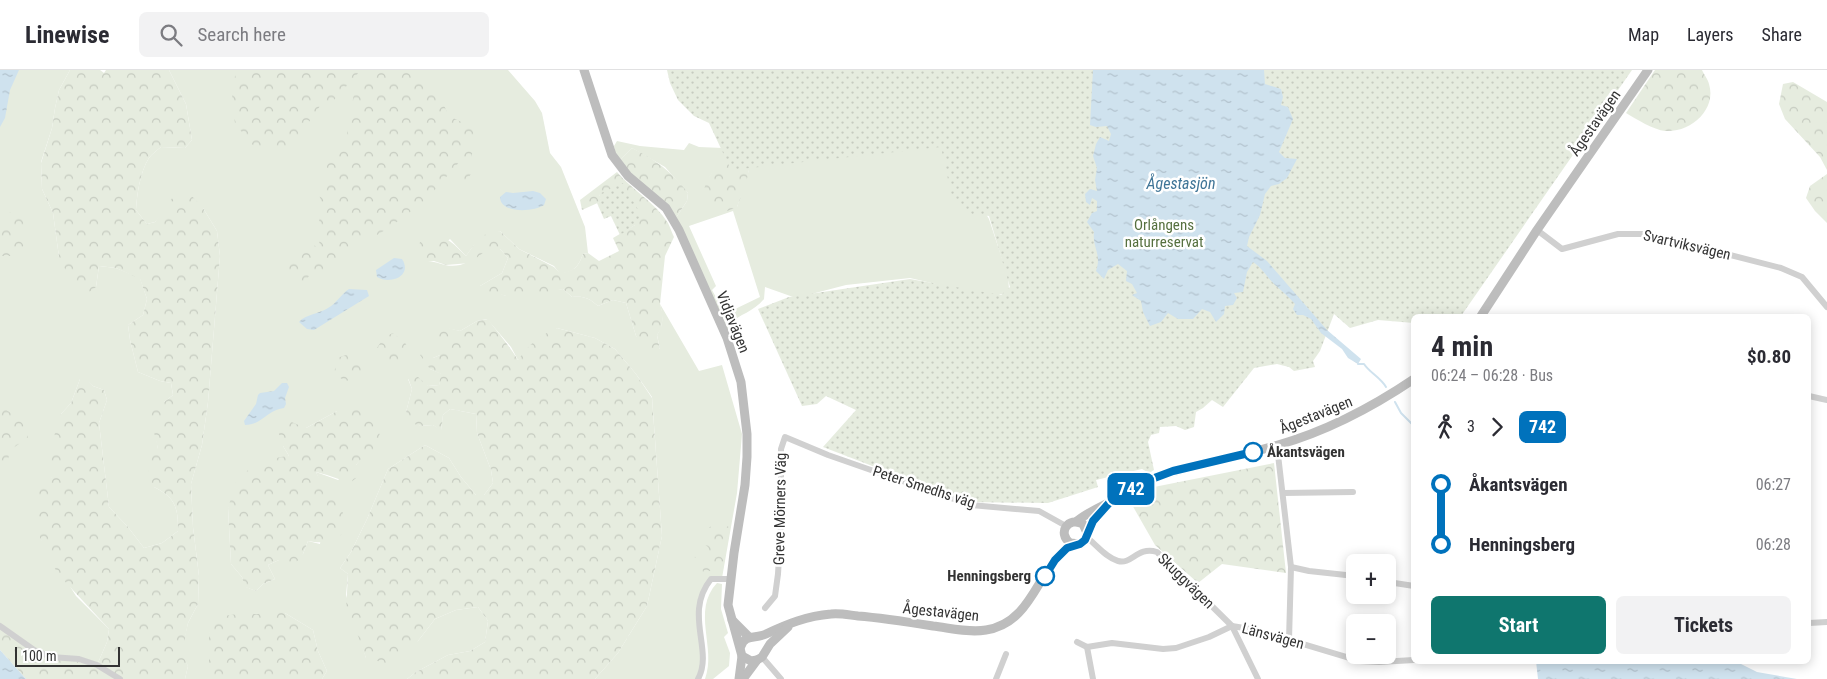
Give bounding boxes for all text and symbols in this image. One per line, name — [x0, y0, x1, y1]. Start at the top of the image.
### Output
search box — [139, 12, 489, 57]
text: Linewise — [25, 21, 109, 49]
icon: search — [157, 21, 185, 49]
text: Search here — [197, 23, 286, 46]
text: Map — [1628, 24, 1659, 45]
text: Layers — [1687, 24, 1734, 45]
text: Share — [1762, 24, 1802, 45]
street label: Ågestavägen — [1566, 86, 1624, 160]
water label: Ågestasjön — [1146, 173, 1215, 193]
park label: Orlångens naturreservat — [1125, 216, 1203, 251]
street label: Svartviksvägen — [1641, 226, 1733, 264]
street label: Vidjavägen — [712, 289, 754, 355]
text: 4 min — [1431, 330, 1493, 363]
text: $0.80 — [1747, 345, 1791, 368]
text: 06:24 – 06:28 · Bus — [1431, 366, 1553, 385]
street label: Ågestavägen — [1277, 392, 1355, 438]
icon: walk — [1431, 413, 1459, 441]
icon: forward — [1483, 413, 1511, 441]
text: 742 — [1529, 416, 1556, 437]
text: 3 — [1467, 417, 1475, 436]
marker: Åkantsvägen — [1243, 442, 1263, 462]
place label: Åkantsvägen — [1267, 443, 1345, 461]
street label: Greve Mörners Väg — [770, 453, 790, 565]
street label: Peter Smedhs väg — [870, 462, 978, 512]
line badge: 742 — [1102, 473, 1160, 505]
text: Åkantsvägen — [1469, 473, 1568, 496]
text: 06:27 — [1756, 475, 1791, 494]
text: 742 — [1117, 478, 1145, 499]
text: Henningsberg — [1469, 533, 1575, 556]
text: 06:28 — [1756, 535, 1791, 554]
street label: Skuggvägen — [1154, 550, 1218, 612]
map controls — [1346, 554, 1396, 664]
button: + — [1346, 554, 1396, 604]
marker: Henningsberg — [1035, 566, 1055, 586]
place label: Henningsberg — [947, 567, 1031, 585]
button: Start — [1431, 596, 1606, 654]
button: Tickets — [1616, 596, 1791, 654]
street label: Ågestavägen — [902, 599, 980, 625]
button: − — [1346, 614, 1396, 664]
street label: Länsvägen — [1240, 619, 1306, 653]
scale bar — [15, 644, 120, 667]
text: 100 m — [22, 648, 57, 664]

